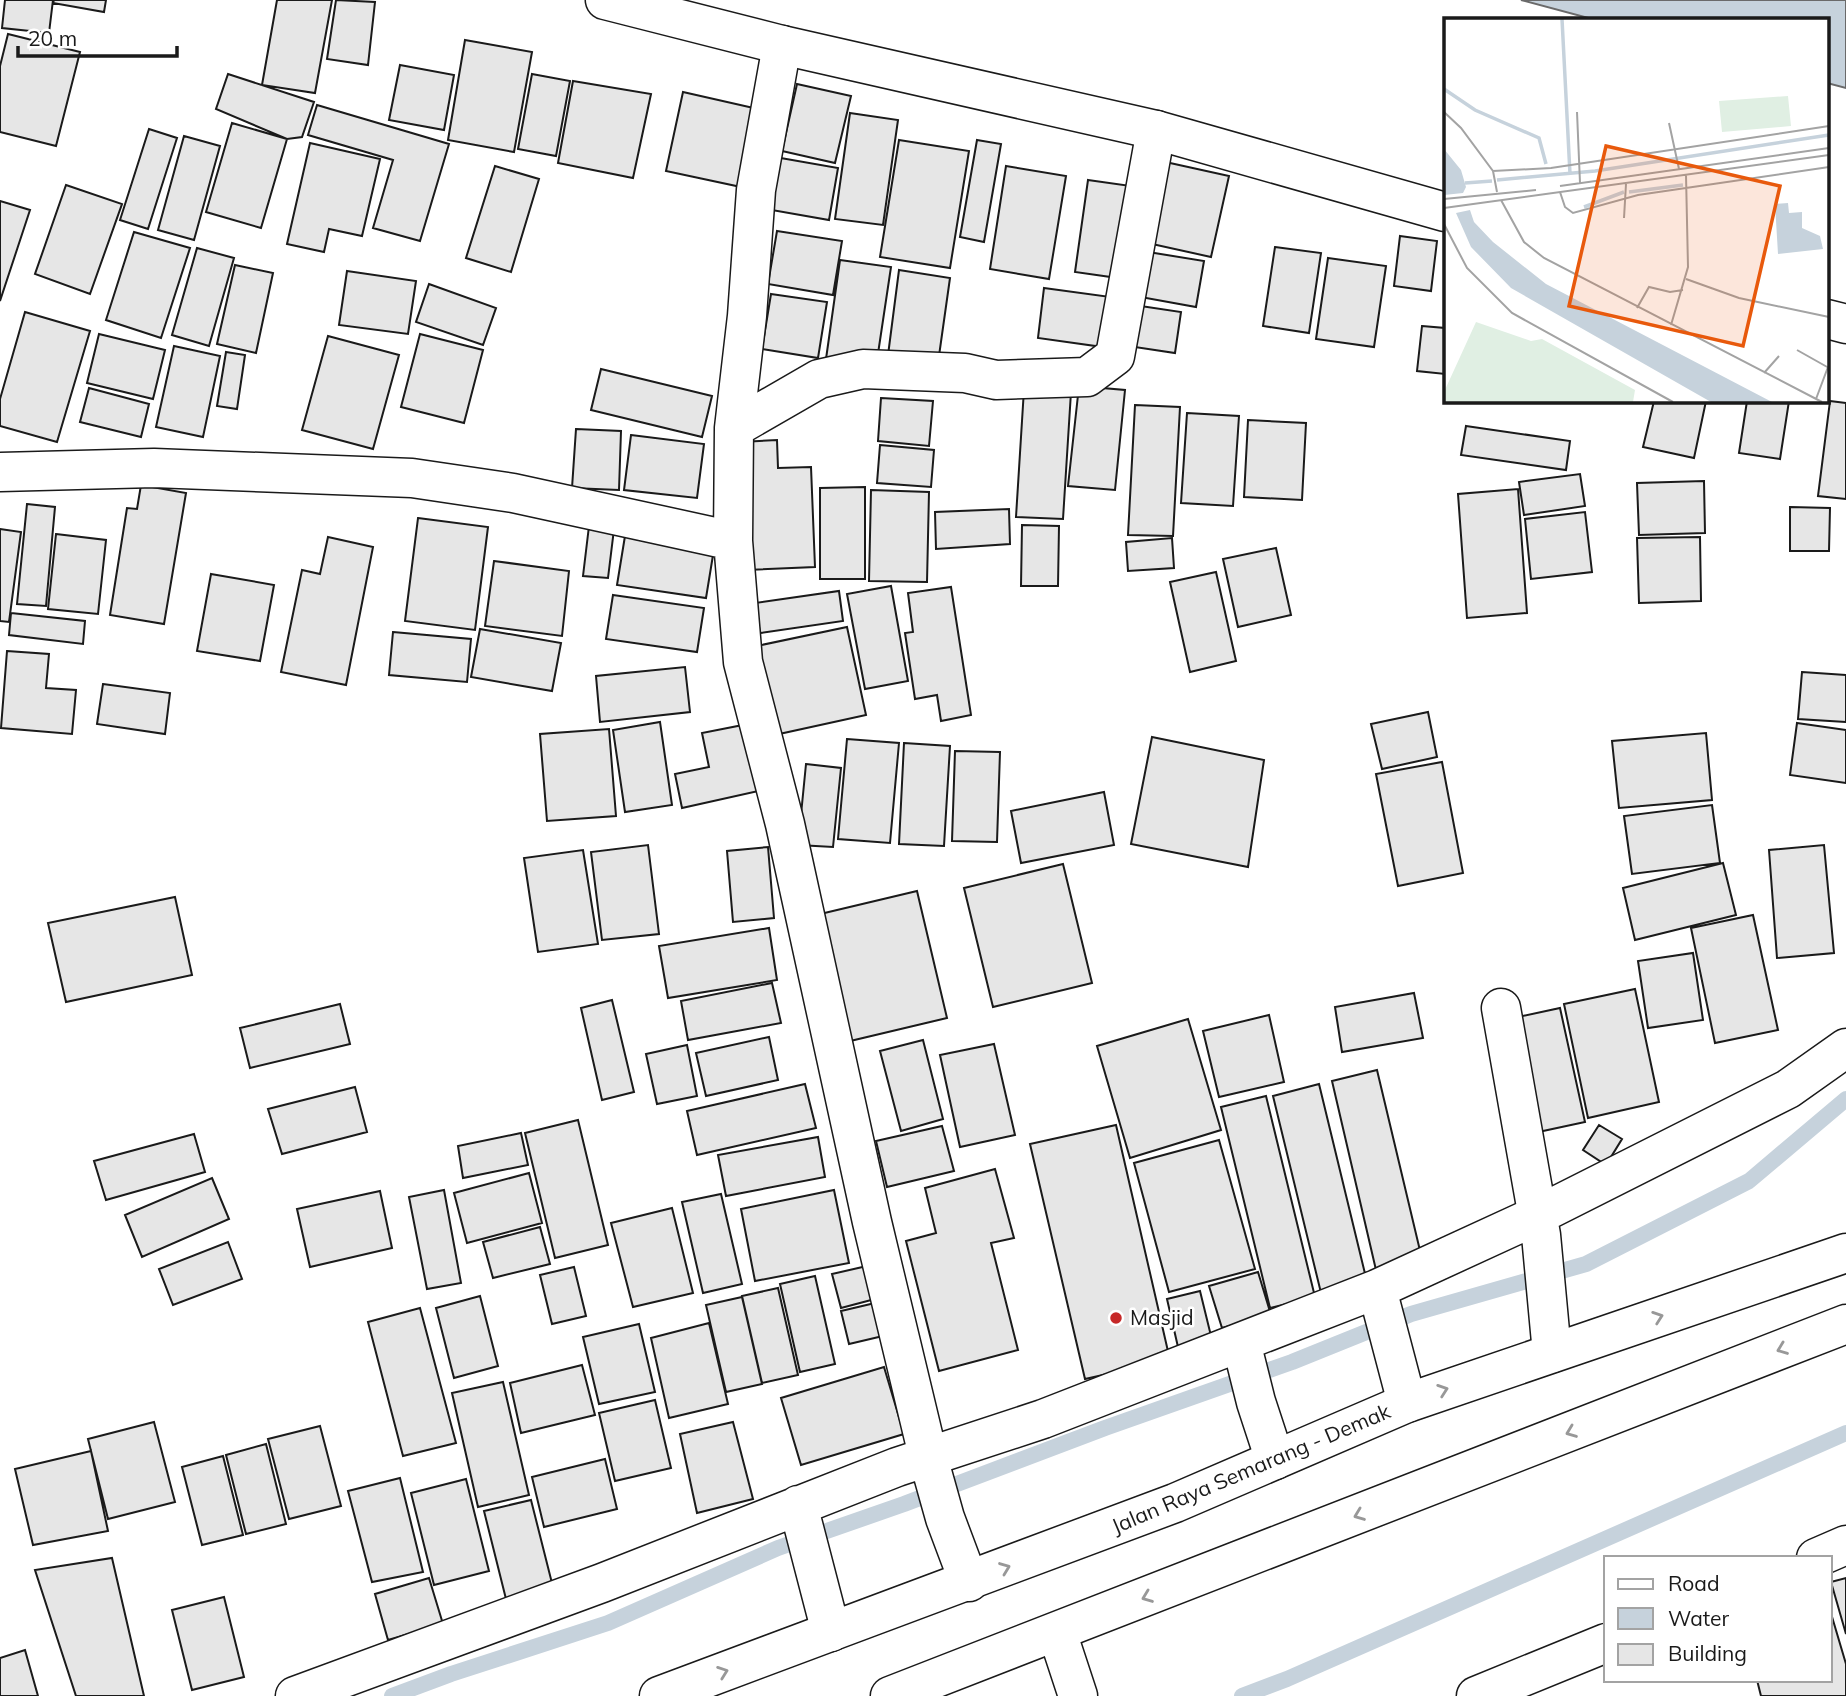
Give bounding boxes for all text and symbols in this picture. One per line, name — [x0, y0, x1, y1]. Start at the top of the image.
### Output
scale bar — [18, 14, 177, 58]
inset map — [1444, 18, 1828, 402]
text: 20 m — [28, 25, 77, 51]
place label: Masjid — [1130, 1304, 1194, 1330]
marker: Masjid — [1108, 1310, 1124, 1326]
one-way arrow — [1652, 1311, 1664, 1325]
one-way arrow — [1777, 1341, 1789, 1355]
one-way arrow — [1437, 1384, 1449, 1398]
street label: Jalan Raya Semarang - Demak — [1107, 1397, 1394, 1539]
one-way arrow — [1565, 1423, 1577, 1437]
one-way arrow — [1353, 1506, 1365, 1520]
legend — [1604, 1556, 1832, 1682]
one-way arrow — [999, 1562, 1011, 1576]
text: Road — [1668, 1570, 1719, 1596]
one-way arrow — [1141, 1589, 1153, 1603]
text: Water — [1668, 1605, 1729, 1631]
text: Building — [1668, 1640, 1747, 1666]
one-way arrow — [717, 1667, 729, 1681]

